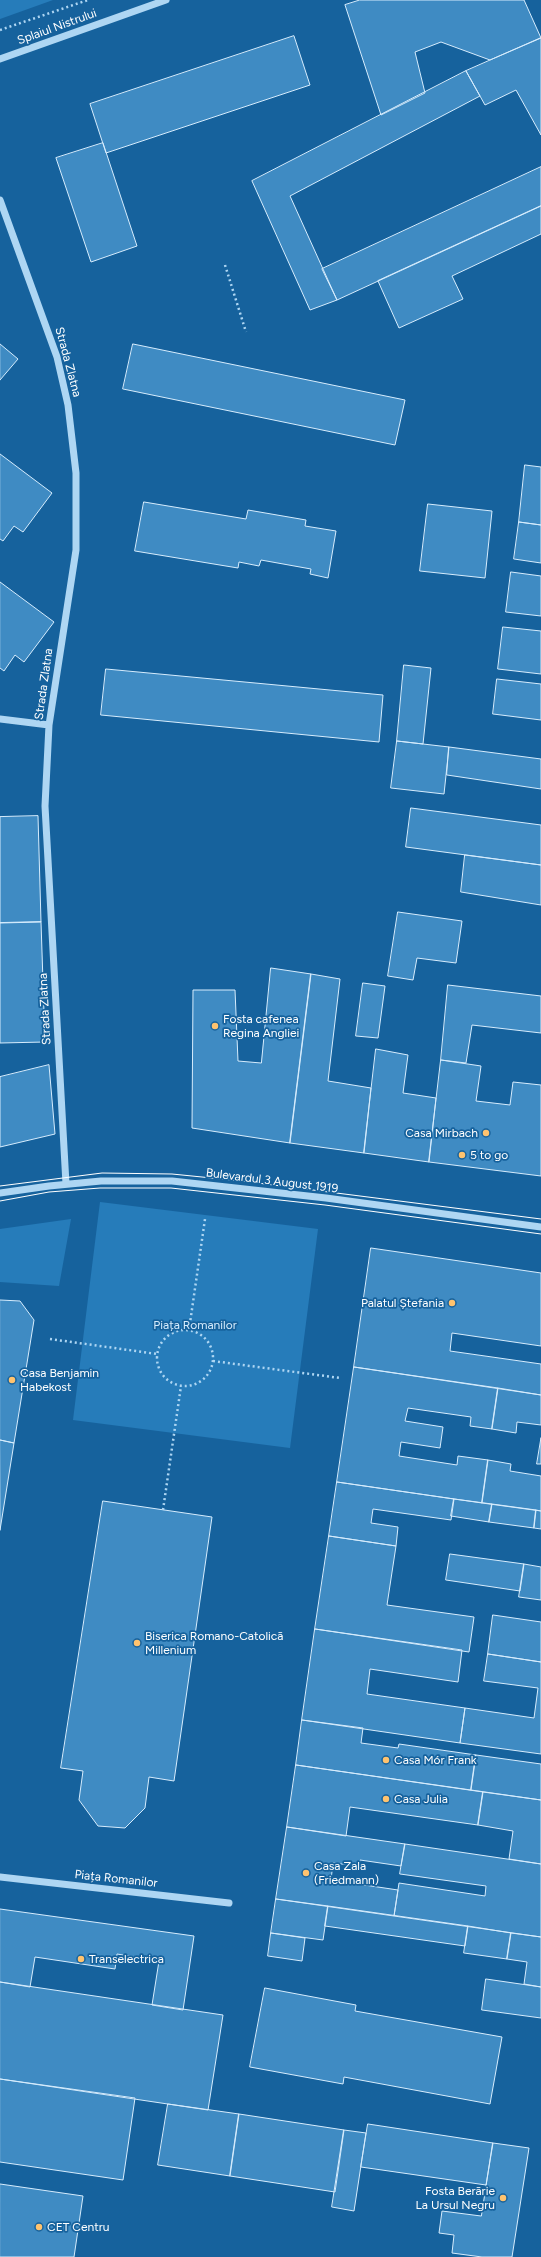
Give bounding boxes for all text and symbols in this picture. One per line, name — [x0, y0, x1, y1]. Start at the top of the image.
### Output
street label: Splaiul Nistrului — [15, 6, 99, 48]
street label: Strada Zlatna — [52, 325, 84, 399]
street label: Strada Zlatna — [32, 647, 56, 721]
street label: Strada Zlatna — [36, 973, 54, 1045]
place label: Fosta cafenea Regina Angliei — [223, 1012, 299, 1040]
marker: Fosta cafenea Regina Angliei — [210, 1021, 220, 1031]
place label: Casa Mirbach — [405, 1126, 478, 1140]
marker: Casa Mirbach — [481, 1128, 491, 1138]
place label: 5 to go — [470, 1148, 508, 1162]
marker: 5 to go — [457, 1150, 467, 1160]
street label: Bulevardul 3 August 1919 — [205, 1166, 339, 1196]
place label: Palatul Ștefania — [361, 1296, 444, 1310]
marker: Palatul Ștefania — [447, 1298, 457, 1308]
park label: Piața Romanilor — [153, 1318, 237, 1332]
place label: Casa Benjamin Habekost — [20, 1366, 99, 1394]
marker: Casa Benjamin Habekost — [7, 1375, 17, 1385]
place label: Biserica Romano-Catolică Millenium — [145, 1629, 283, 1657]
marker: Biserica Romano-Catolică Millenium — [132, 1638, 142, 1648]
place label: Casa Mór Frank — [394, 1753, 477, 1767]
marker: Casa Mór Frank — [381, 1755, 391, 1765]
place label: Casa Julia — [394, 1792, 448, 1806]
marker: Casa Julia — [381, 1794, 391, 1804]
place label: Casa Zala (Friedmann) — [314, 1859, 379, 1887]
street label: Piața Romanilor — [74, 1867, 158, 1891]
marker: Casa Zala (Friedmann) — [301, 1868, 311, 1878]
place label: Transelectrica — [89, 1952, 164, 1966]
marker: Transelectrica — [76, 1954, 86, 1964]
place label: Fosta Berărie La Ursul Negru — [416, 2184, 495, 2212]
marker: Fosta Berărie La Ursul Negru — [498, 2193, 508, 2203]
place label: CET Centru — [47, 2220, 110, 2234]
marker: CET Centru — [34, 2222, 44, 2232]

